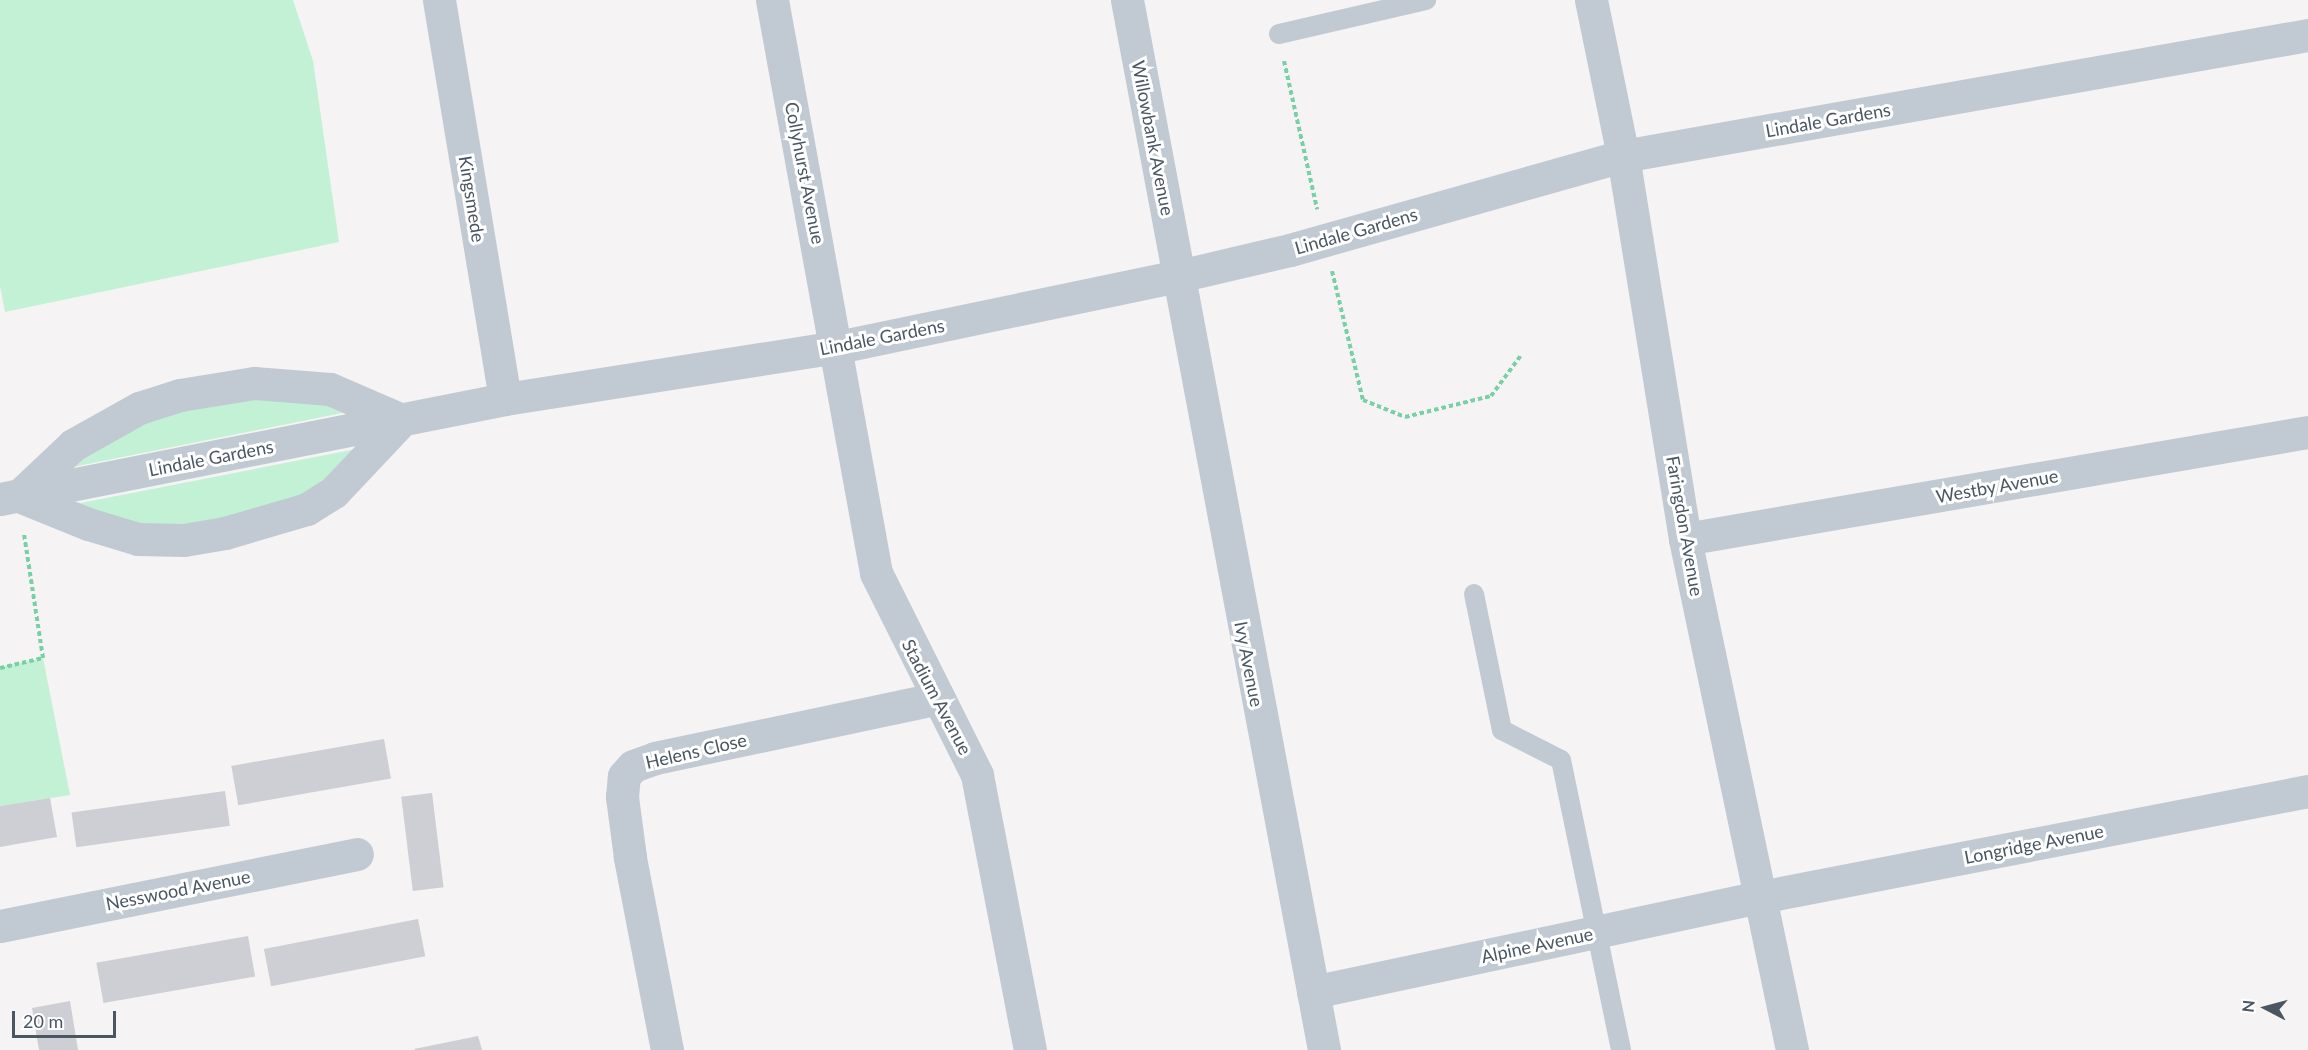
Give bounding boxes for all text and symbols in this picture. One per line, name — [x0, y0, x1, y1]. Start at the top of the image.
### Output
street label: Willowbank Avenue — [1127, 58, 1179, 218]
street label: Lindale Gardens — [1764, 98, 1892, 142]
street label: Collyhurst Avenue — [781, 100, 829, 246]
street label: Kingsmede — [455, 154, 489, 244]
street label: Lindale Gardens — [1292, 203, 1420, 259]
street label: Lindale Gardens — [818, 314, 946, 360]
street label: Lindale Gardens — [147, 435, 275, 481]
street label: Faringdon Avenue — [1662, 454, 1708, 598]
street label: Westby Avenue — [1934, 465, 2060, 507]
street label: Ivy Avenue — [1230, 619, 1268, 709]
street label: Stadium Avenue — [897, 635, 977, 759]
street label: Helens Close — [643, 729, 749, 773]
street label: Longridge Avenue — [1962, 820, 2106, 868]
street label: Nesswood Avenue — [104, 865, 252, 915]
street label: Alpine Avenue — [1479, 923, 1595, 967]
north arrow — [2236, 978, 2296, 1038]
scale bar — [15, 999, 118, 1037]
text: N — [2238, 999, 2258, 1013]
text: 20 m — [23, 1010, 63, 1032]

